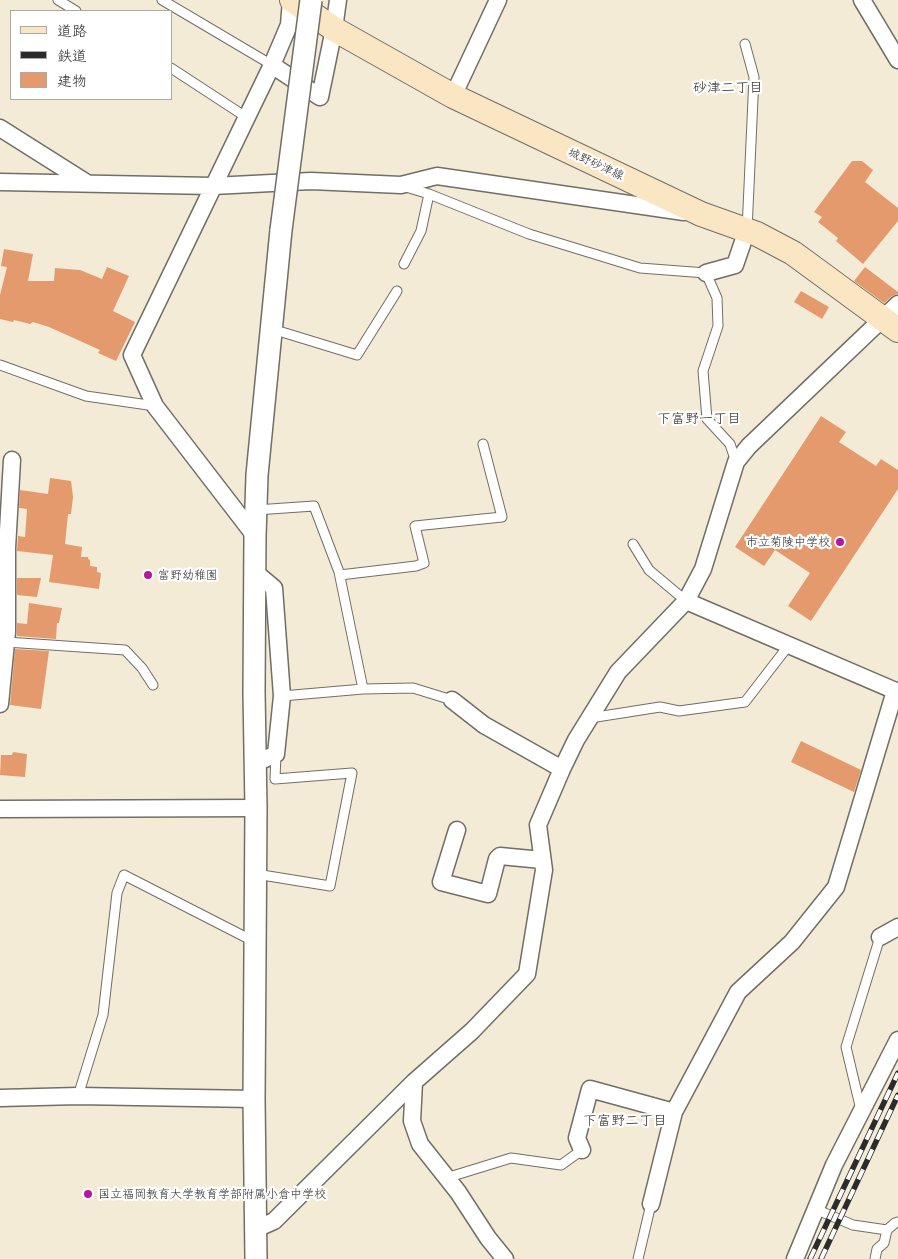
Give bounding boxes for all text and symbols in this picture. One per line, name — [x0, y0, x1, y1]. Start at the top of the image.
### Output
legend — [10, 10, 172, 100]
text: 道路 — [57, 20, 87, 40]
text: 鉄道 — [57, 45, 87, 65]
text: 建物 — [57, 70, 87, 90]
district label: 砂津二丁目 — [693, 80, 763, 96]
street label: 城野砂津線 — [566, 145, 626, 183]
district label: 下富野一丁目 — [657, 411, 741, 427]
place label: 市立菊陵中学校 — [746, 535, 830, 549]
marker: 市立菊陵中学校 — [834, 536, 846, 548]
place label: 富野幼稚園 — [158, 568, 218, 582]
marker: 富野幼稚園 — [142, 569, 154, 581]
district label: 下富野二丁目 — [583, 1113, 667, 1129]
place label: 国立福岡教育大学教育学部附属小倉中学校 — [98, 1187, 326, 1201]
marker: 国立福岡教育大学教育学部附属小倉中学校 — [82, 1188, 94, 1200]

